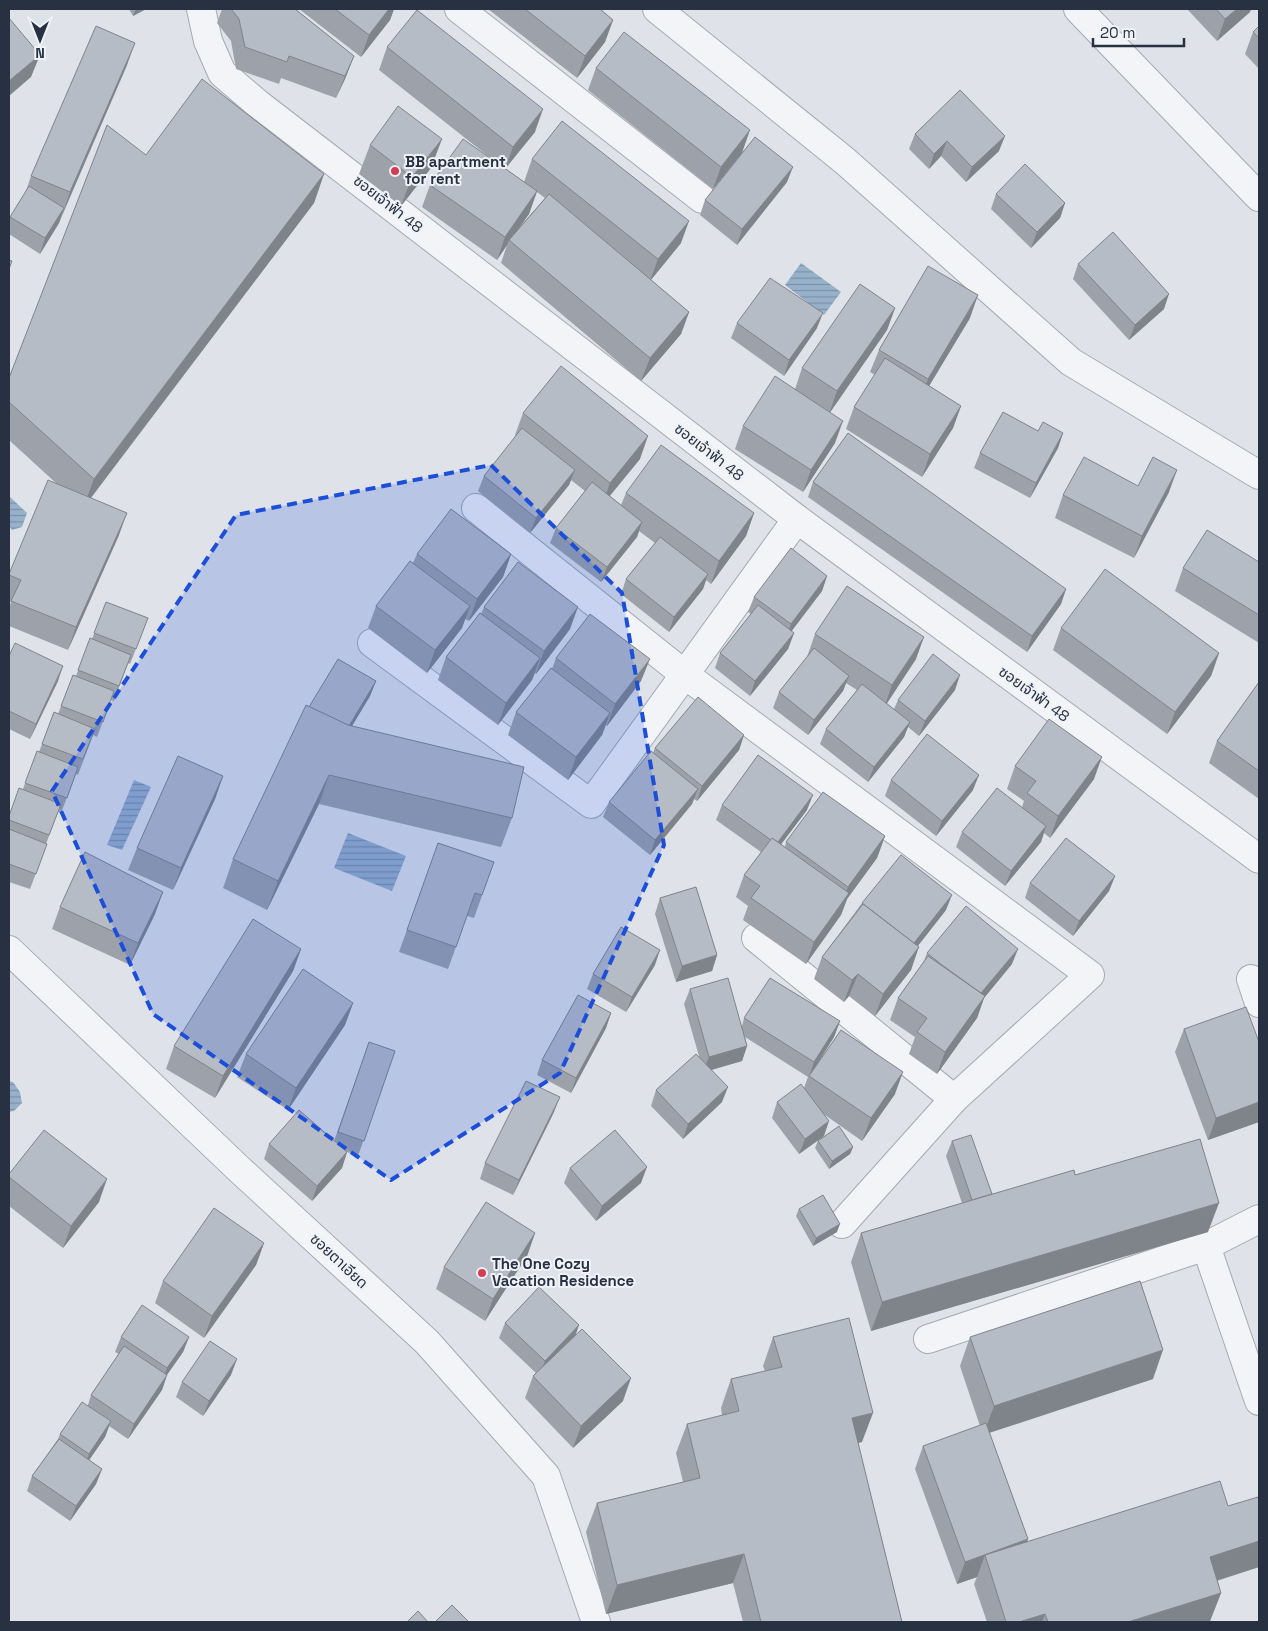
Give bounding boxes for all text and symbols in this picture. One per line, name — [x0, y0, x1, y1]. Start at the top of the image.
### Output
north arrow — [15, 15, 65, 65]
scale bar — [1093, 15, 1184, 47]
text: 20 m — [1100, 23, 1135, 42]
text: N — [35, 44, 45, 62]
place label: BB apartment for rent — [405, 152, 506, 188]
marker: BB apartment for rent — [389, 165, 401, 177]
street label: ซอยเจ้าฟ้า 48 — [350, 171, 427, 237]
street label: ซอยเจ้าฟ้า 48 — [671, 419, 748, 485]
street label: ซอยเจ้าฟ้า 48 — [995, 662, 1073, 726]
street label: ซอยตาเอียด — [306, 1229, 372, 1292]
place label: The One Cozy Vacation Residence — [492, 1254, 635, 1290]
marker: The One Cozy Vacation Residence — [476, 1267, 488, 1279]

